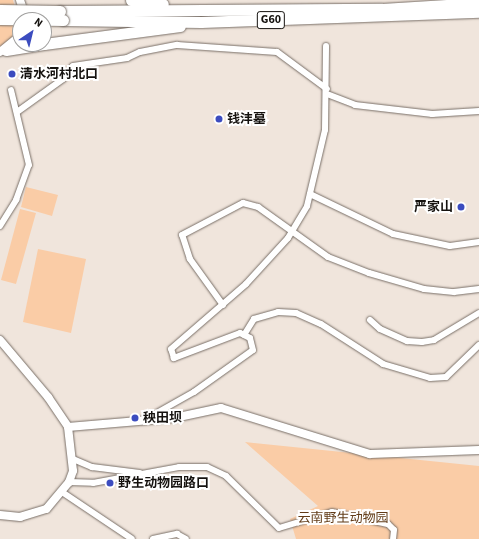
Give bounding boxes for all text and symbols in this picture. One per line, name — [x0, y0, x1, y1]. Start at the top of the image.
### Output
road number: G60 — [256, 10, 286, 30]
north arrow — [12, 12, 52, 52]
text: N — [31, 14, 46, 31]
place label: 清水河村北口 — [20, 66, 98, 82]
marker: 清水河村北口 — [7, 69, 17, 79]
place label: 钱沣墓 — [227, 111, 266, 127]
marker: 钱沣墓 — [214, 114, 224, 124]
place label: 严家山 — [414, 199, 453, 215]
marker: 严家山 — [456, 202, 466, 212]
place label: 秧田坝 — [143, 410, 182, 426]
marker: 秧田坝 — [130, 413, 140, 423]
place label: 野生动物园路口 — [118, 475, 209, 491]
marker: 野生动物园路口 — [105, 478, 115, 488]
park label: 云南野生动物园 — [298, 510, 388, 526]

